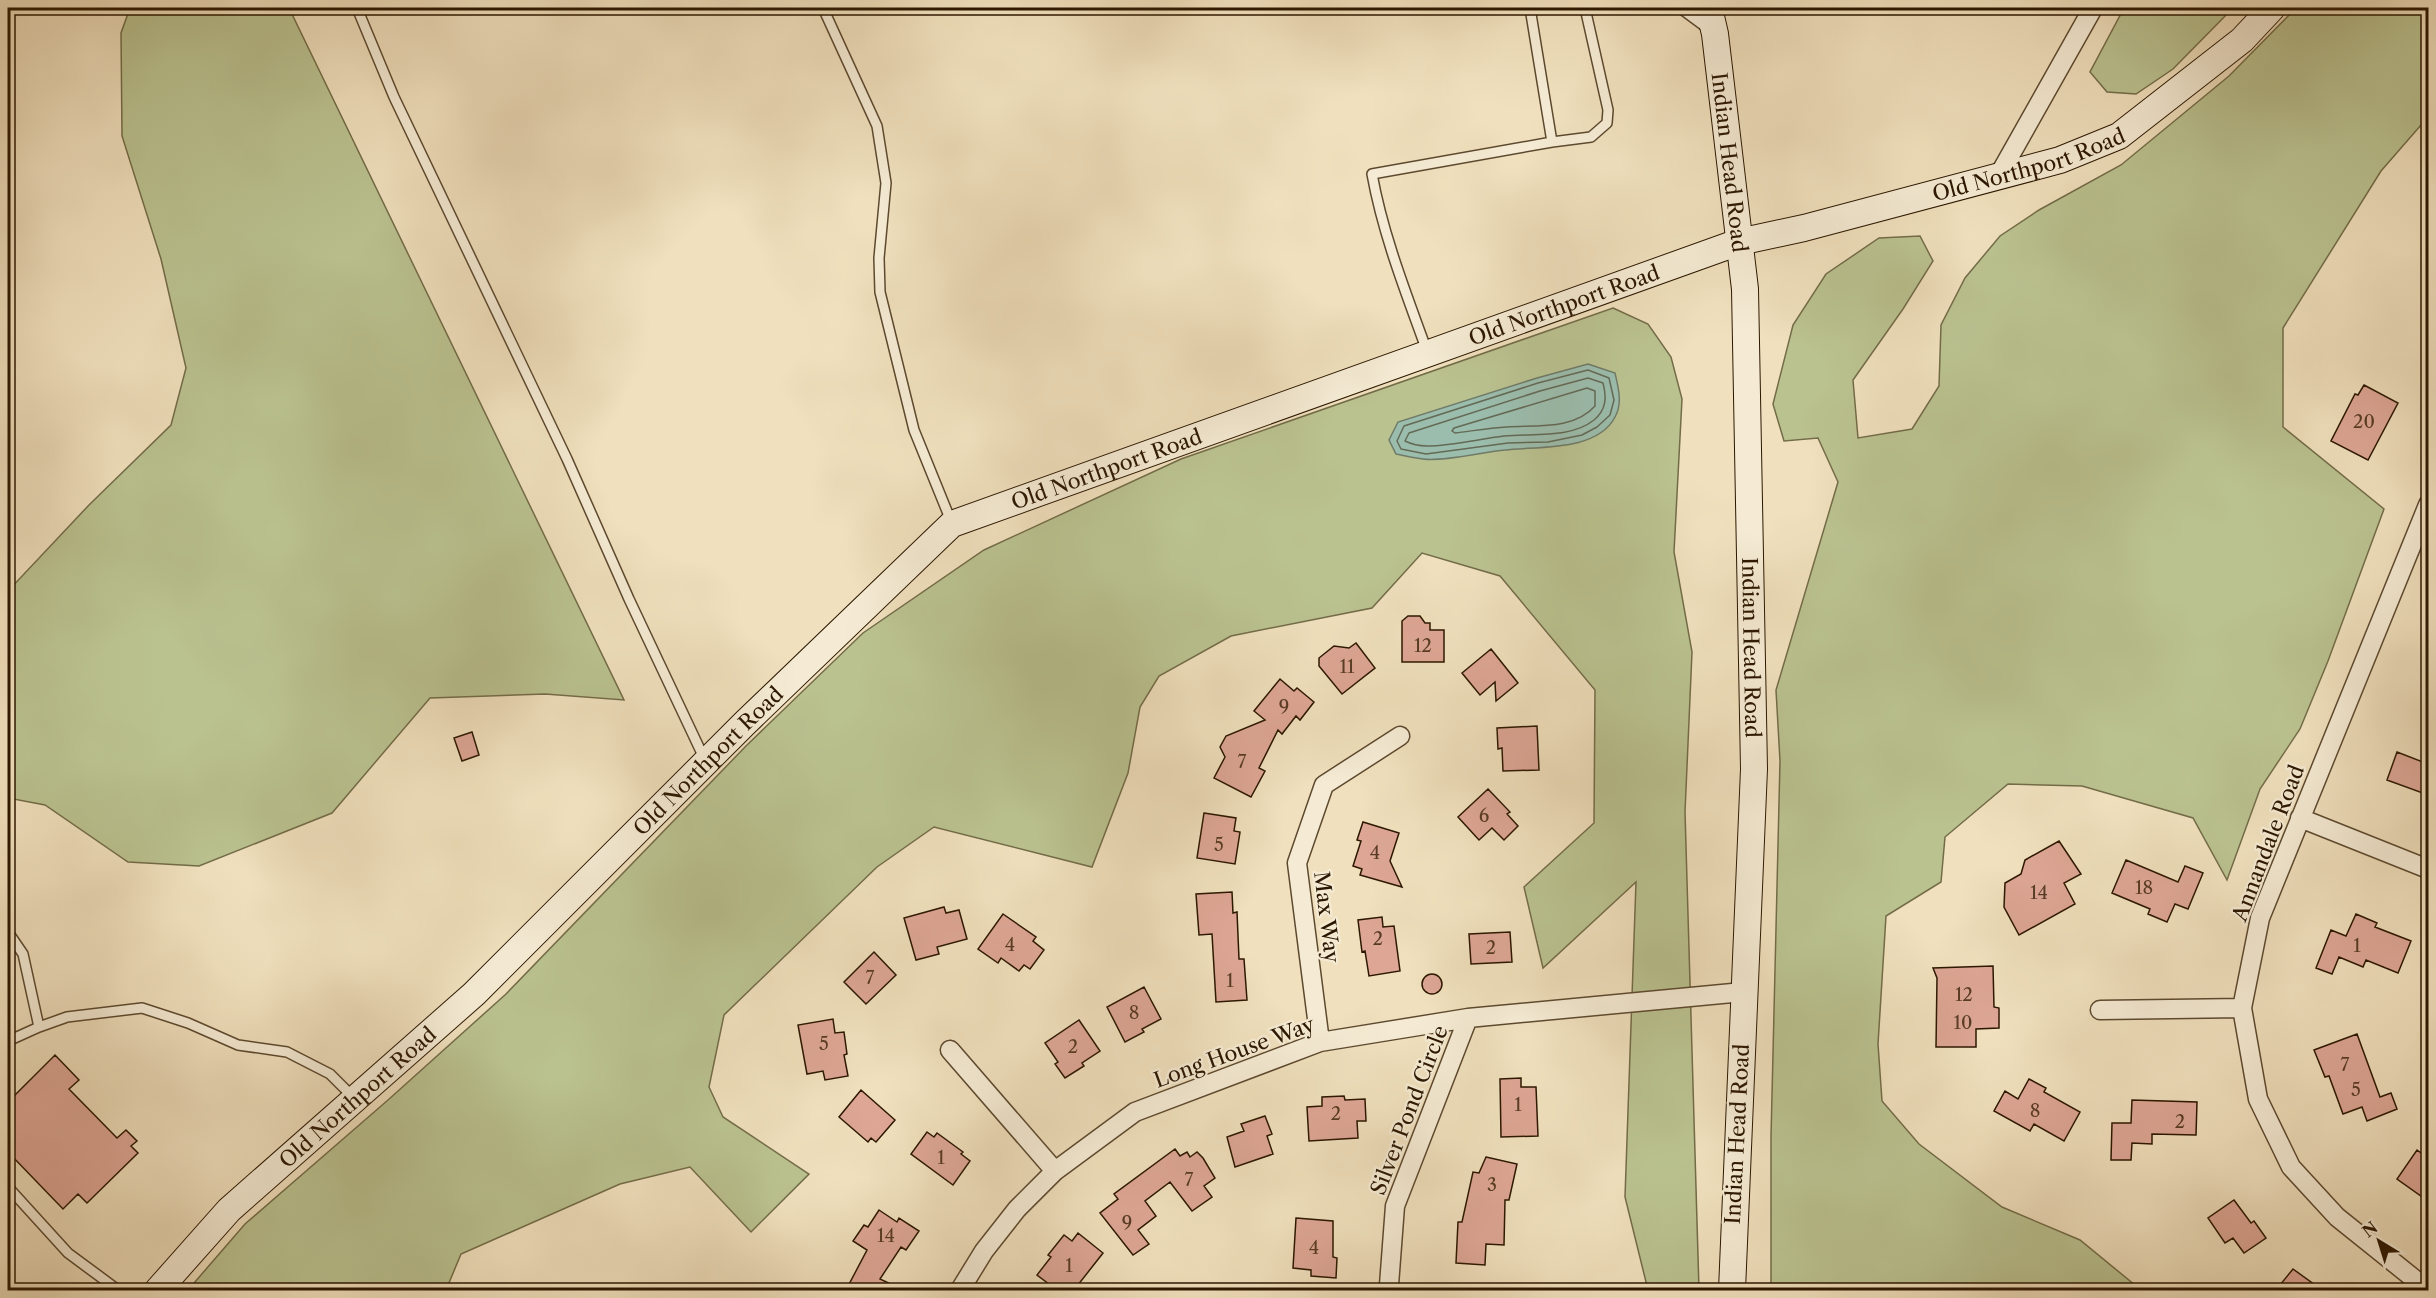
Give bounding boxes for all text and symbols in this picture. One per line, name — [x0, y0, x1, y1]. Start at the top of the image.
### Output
street label: Indian Head Road — [1707, 71, 1753, 254]
street label: Old Northport Road — [1929, 122, 2129, 206]
street label: Old Northport Road — [1465, 259, 1663, 350]
house number: 20 — [2353, 411, 2375, 433]
street label: Old Northport Road — [1008, 423, 1205, 514]
street label: Indian Head Road — [1738, 557, 1766, 738]
house number: 12 — [1414, 635, 1432, 657]
house number: 11 — [1339, 656, 1355, 678]
street label: Old Northport Road — [628, 681, 788, 840]
house number: 9 — [1279, 696, 1289, 718]
house number: 7 — [1238, 751, 1247, 773]
street label: Annandale Road — [2226, 761, 2309, 926]
house number: 6 — [1479, 805, 1489, 827]
house number: 5 — [1214, 834, 1224, 856]
house number: 4 — [1370, 842, 1380, 864]
street label: Max Way — [1309, 870, 1345, 965]
house number: 18 — [2135, 877, 2153, 899]
house number: 14 — [2030, 882, 2048, 904]
house number: 2 — [1373, 928, 1383, 950]
house number: 4 — [1005, 934, 1015, 956]
house number: 1 — [2353, 935, 2361, 957]
house number: 2 — [1486, 937, 1496, 959]
house number: 7 — [866, 967, 875, 989]
house number: 1 — [1226, 970, 1234, 992]
house number: 12 — [1955, 984, 1973, 1006]
house number: 8 — [1129, 1002, 1139, 1024]
street label: Long House Way — [1150, 1011, 1318, 1093]
house number: 10 — [1954, 1012, 1972, 1034]
street label: Old Northport Road — [274, 1021, 441, 1173]
street label: Silver Pond Circle — [1365, 1022, 1453, 1198]
house number: 5 — [819, 1033, 829, 1055]
house number: 2 — [1068, 1036, 1078, 1058]
street label: Indian Head Road — [1720, 1043, 1754, 1225]
house number: 7 — [2341, 1054, 2350, 1076]
house number: 5 — [2351, 1079, 2361, 1101]
house number: 1 — [1514, 1094, 1522, 1116]
house number: 8 — [2030, 1100, 2040, 1122]
house number: 2 — [1331, 1103, 1341, 1125]
house number: 2 — [2175, 1111, 2185, 1133]
house number: 1 — [937, 1147, 945, 1169]
house number: 7 — [1185, 1169, 1194, 1191]
house number: 3 — [1487, 1174, 1497, 1196]
north arrow — [2349, 1211, 2409, 1271]
house number: 9 — [1122, 1212, 1132, 1234]
text: N — [2358, 1217, 2381, 1241]
house number: 14 — [877, 1225, 895, 1247]
house number: 4 — [1309, 1237, 1319, 1259]
house number: 1 — [1065, 1255, 1073, 1277]

